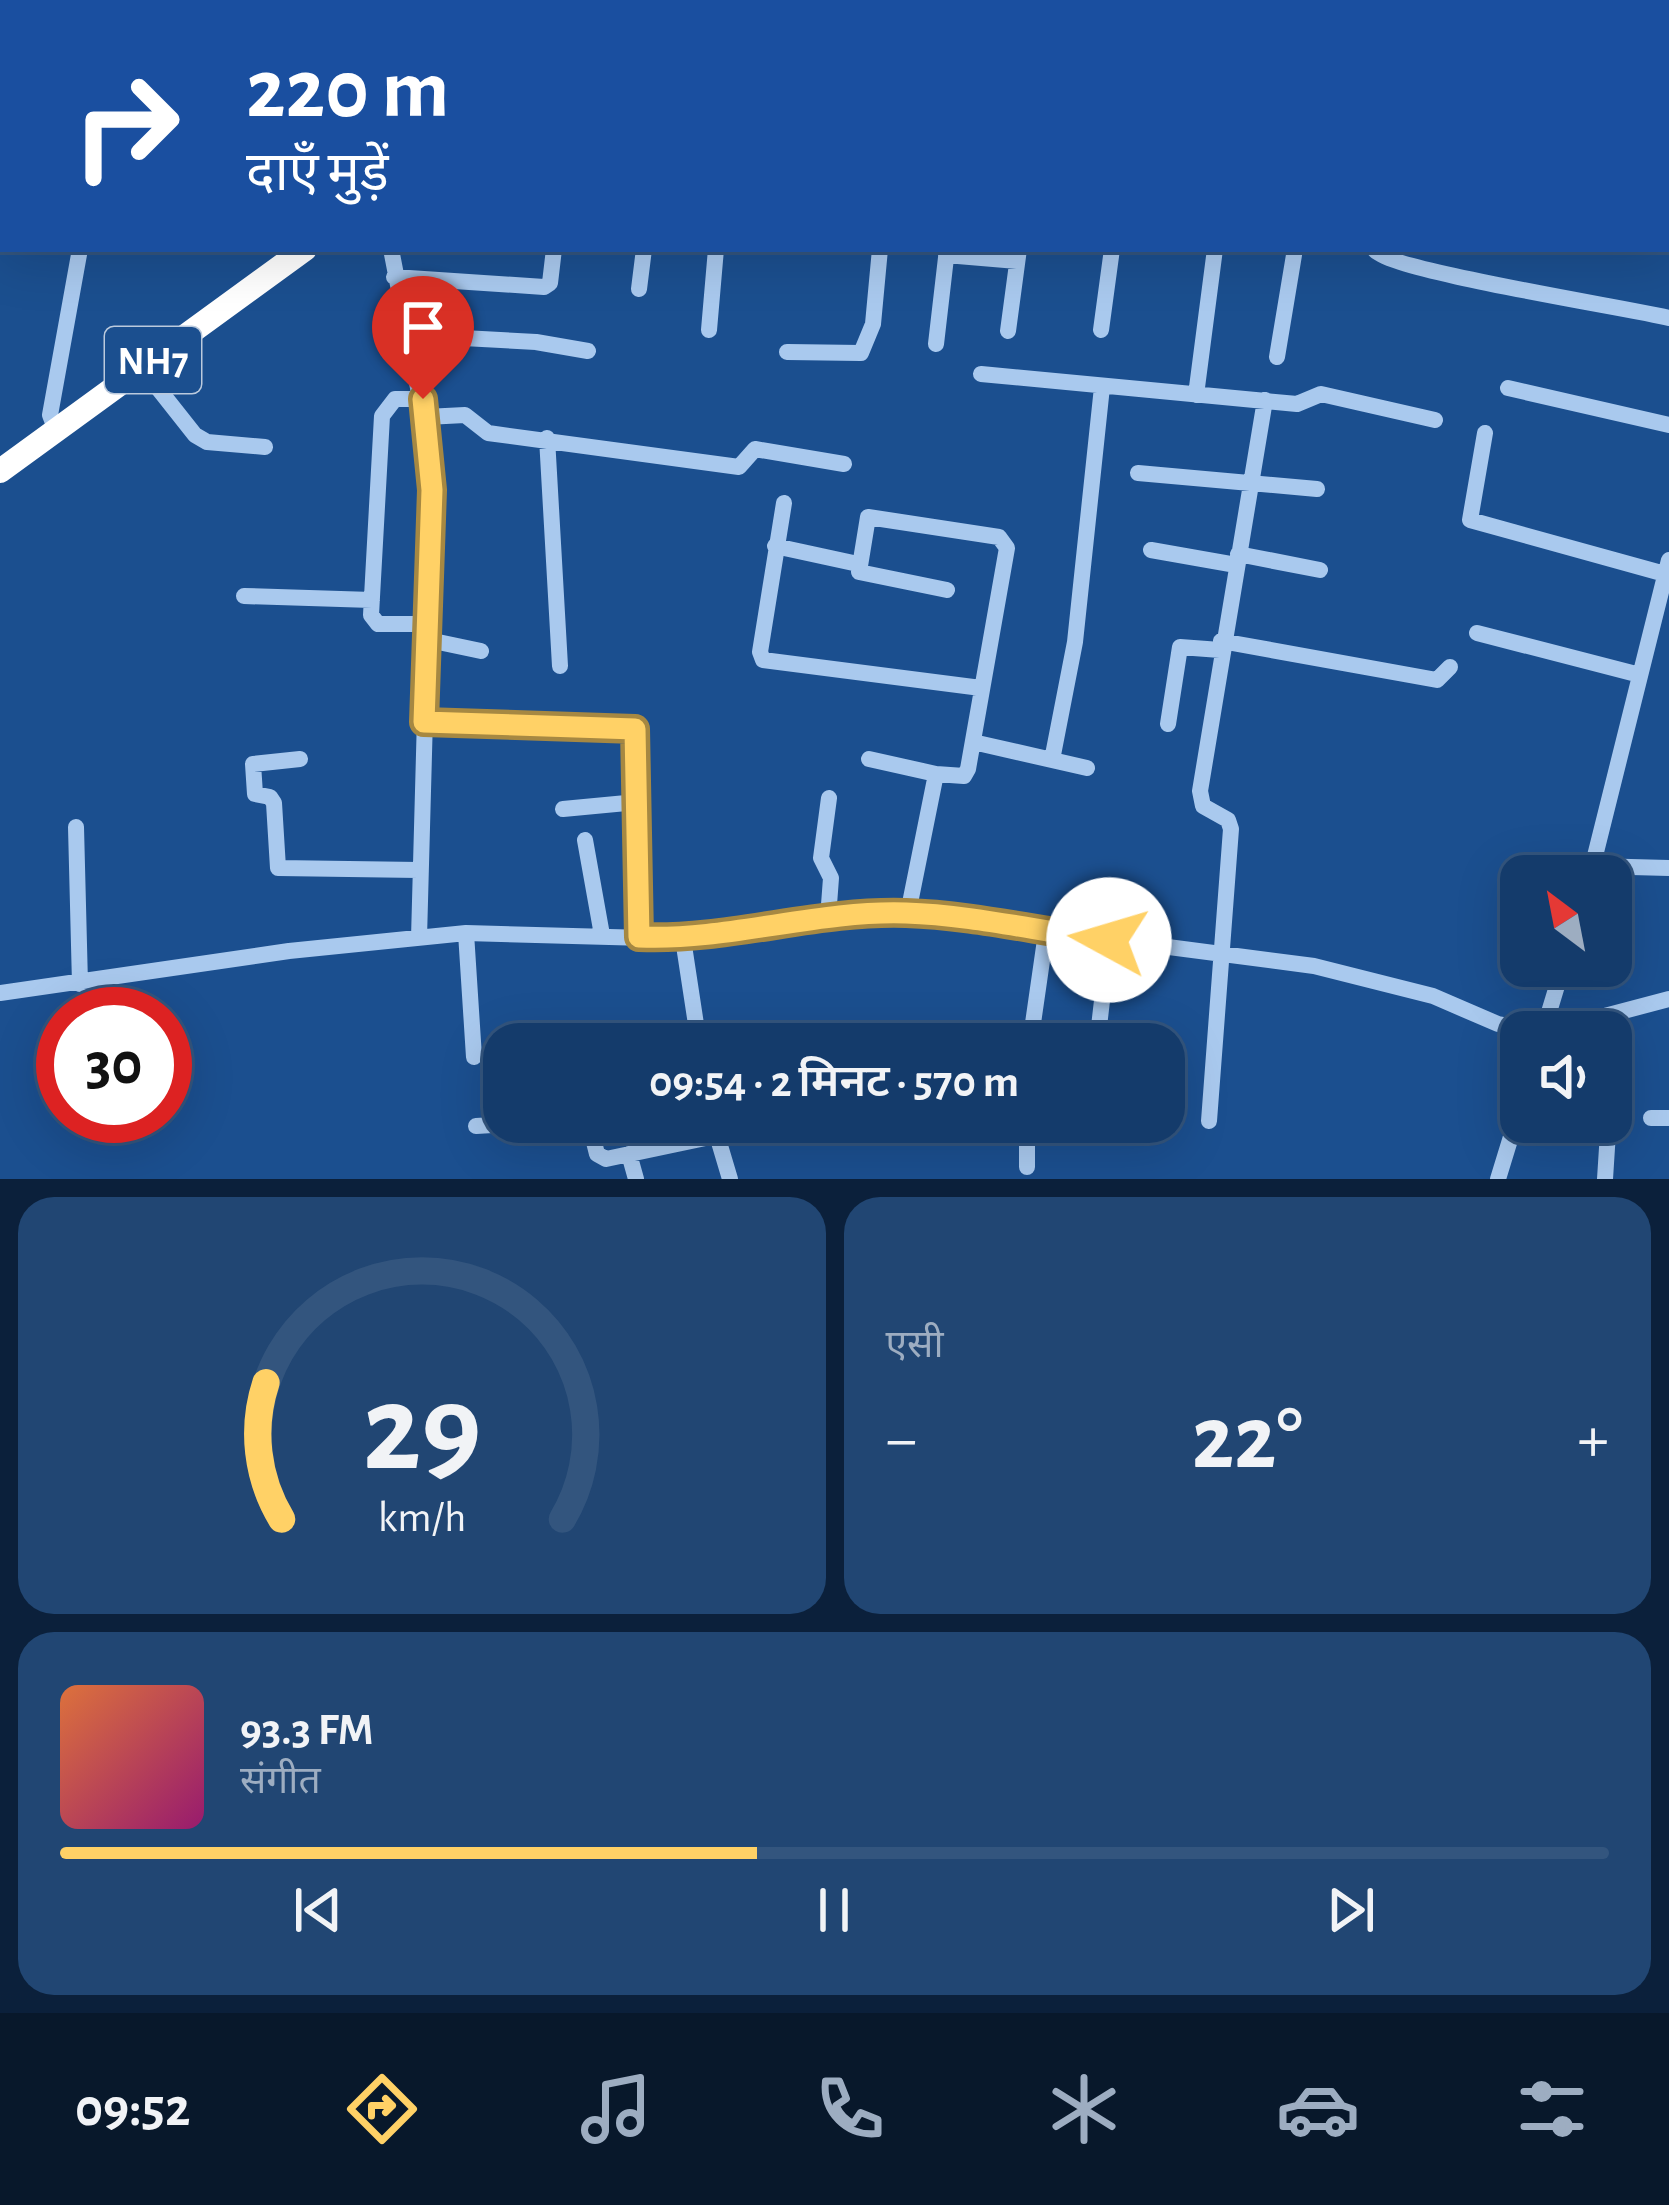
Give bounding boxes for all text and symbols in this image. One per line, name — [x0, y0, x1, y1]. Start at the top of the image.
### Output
icon: right — [48, 48, 204, 204]
text: 220 m — [246, 49, 449, 133]
text: दाएँ मुड़ें — [246, 147, 389, 201]
pin — [372, 276, 474, 399]
icon: arrive — [390, 294, 456, 360]
road number: NH7 — [105, 327, 201, 393]
north arrow — [1500, 855, 1632, 987]
map controls — [1500, 855, 1632, 1143]
position arrow — [1046, 877, 1172, 1003]
speed limit sign: 30 — [36, 987, 192, 1143]
button: sound — [1500, 1011, 1632, 1143]
text: 09:54 · 2 मिनट · 570 m — [649, 1060, 1019, 1105]
text: एसी — [886, 1326, 944, 1365]
text: 29 — [362, 1368, 481, 1493]
text: 22° — [1192, 1395, 1303, 1485]
text: − — [886, 1407, 917, 1473]
text: + — [1577, 1407, 1609, 1473]
text: km/h — [378, 1496, 466, 1539]
text: 93.3 FM — [240, 1708, 374, 1753]
text: संगीत — [240, 1762, 321, 1801]
icon: previous — [285, 1877, 351, 1943]
icon: pause — [801, 1877, 867, 1943]
icon: next — [1318, 1877, 1384, 1943]
icon: directions — [340, 2067, 424, 2151]
icon: music — [574, 2067, 658, 2151]
icon: phone — [808, 2067, 892, 2151]
icon: climate — [1042, 2067, 1126, 2151]
icon: car — [1276, 2067, 1360, 2151]
icon: filters — [1510, 2067, 1594, 2151]
text: 09:52 — [75, 2082, 190, 2136]

